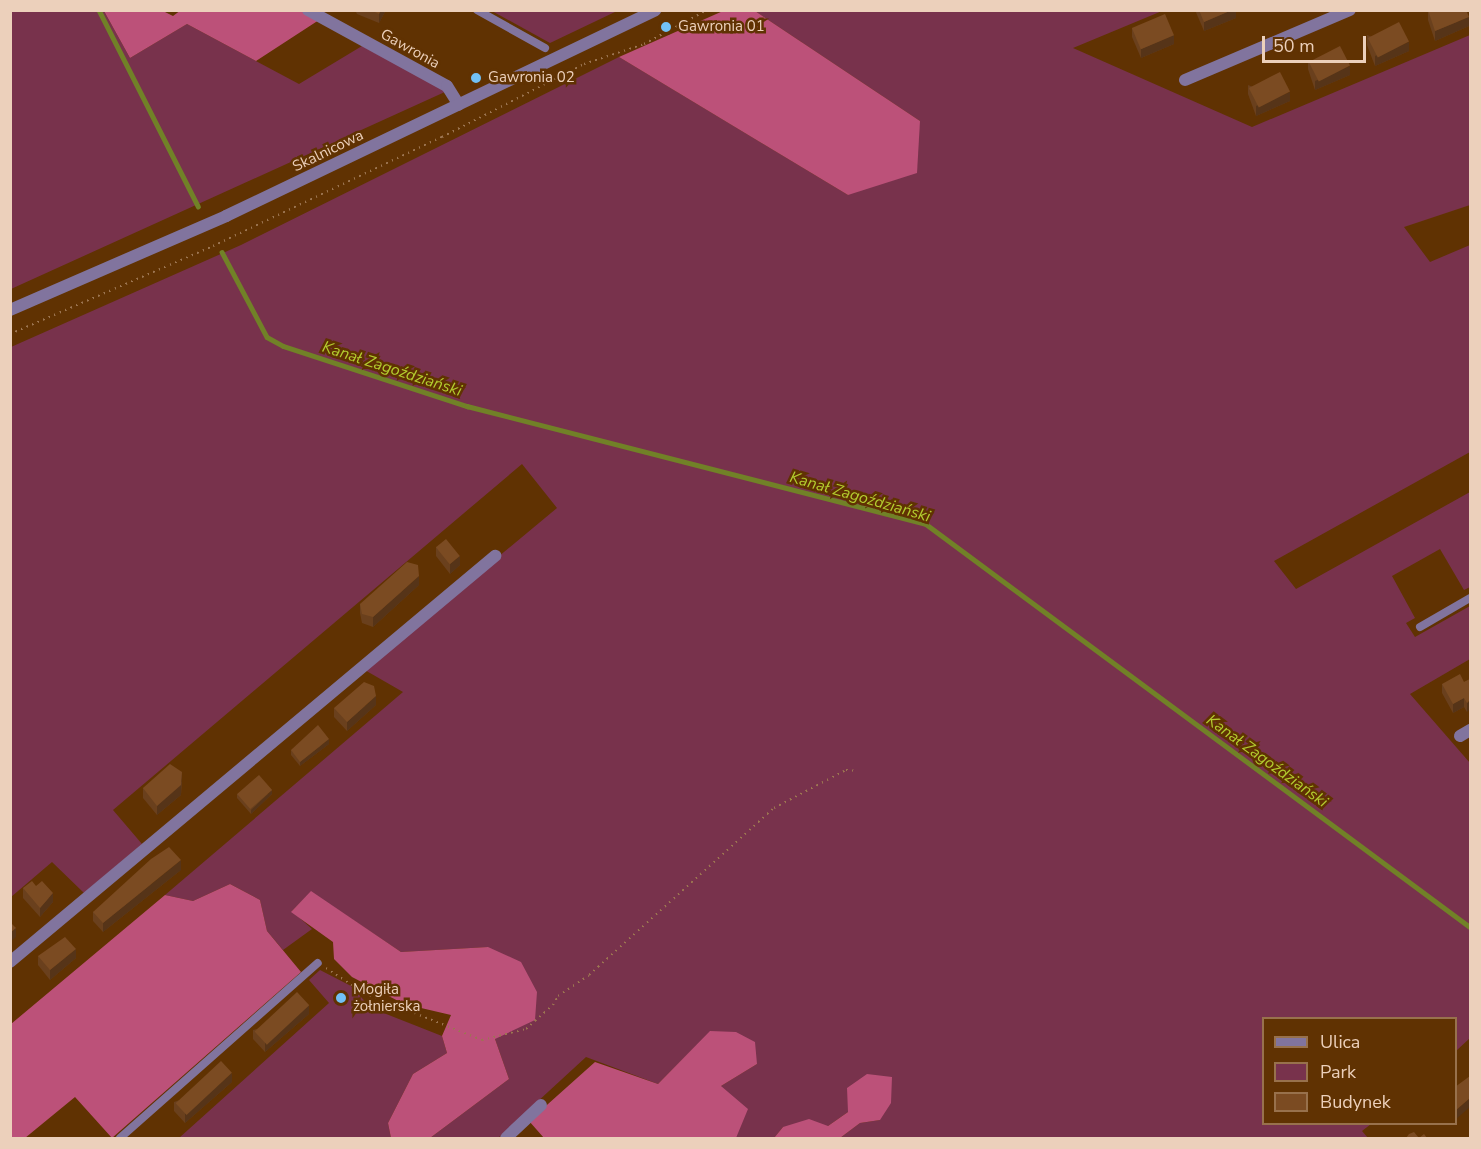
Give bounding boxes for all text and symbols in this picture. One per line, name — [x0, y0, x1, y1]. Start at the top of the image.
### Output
place label: Gawronia 01 — [678, 18, 765, 36]
marker: Gawronia 01 — [659, 20, 673, 34]
scale bar — [1265, 24, 1368, 62]
street label: Gawronia — [377, 25, 443, 73]
text: 50 m — [1273, 34, 1315, 58]
place label: Gawronia 02 — [488, 69, 575, 87]
marker: Gawronia 02 — [469, 71, 483, 85]
street label: Skalnicowa — [290, 126, 366, 176]
water label: Kanał Zagoździański — [320, 337, 464, 401]
water label: Kanał Zagoździański — [787, 468, 933, 526]
water label: Kanał Zagoździański — [1203, 710, 1331, 812]
place label: Mogiła żołnierska — [353, 980, 420, 1015]
marker: Mogiła żołnierska — [334, 991, 348, 1005]
legend — [1262, 1017, 1457, 1125]
text: Ulica — [1320, 1030, 1360, 1054]
text: Park — [1320, 1060, 1356, 1084]
text: Budynek — [1320, 1090, 1391, 1114]

